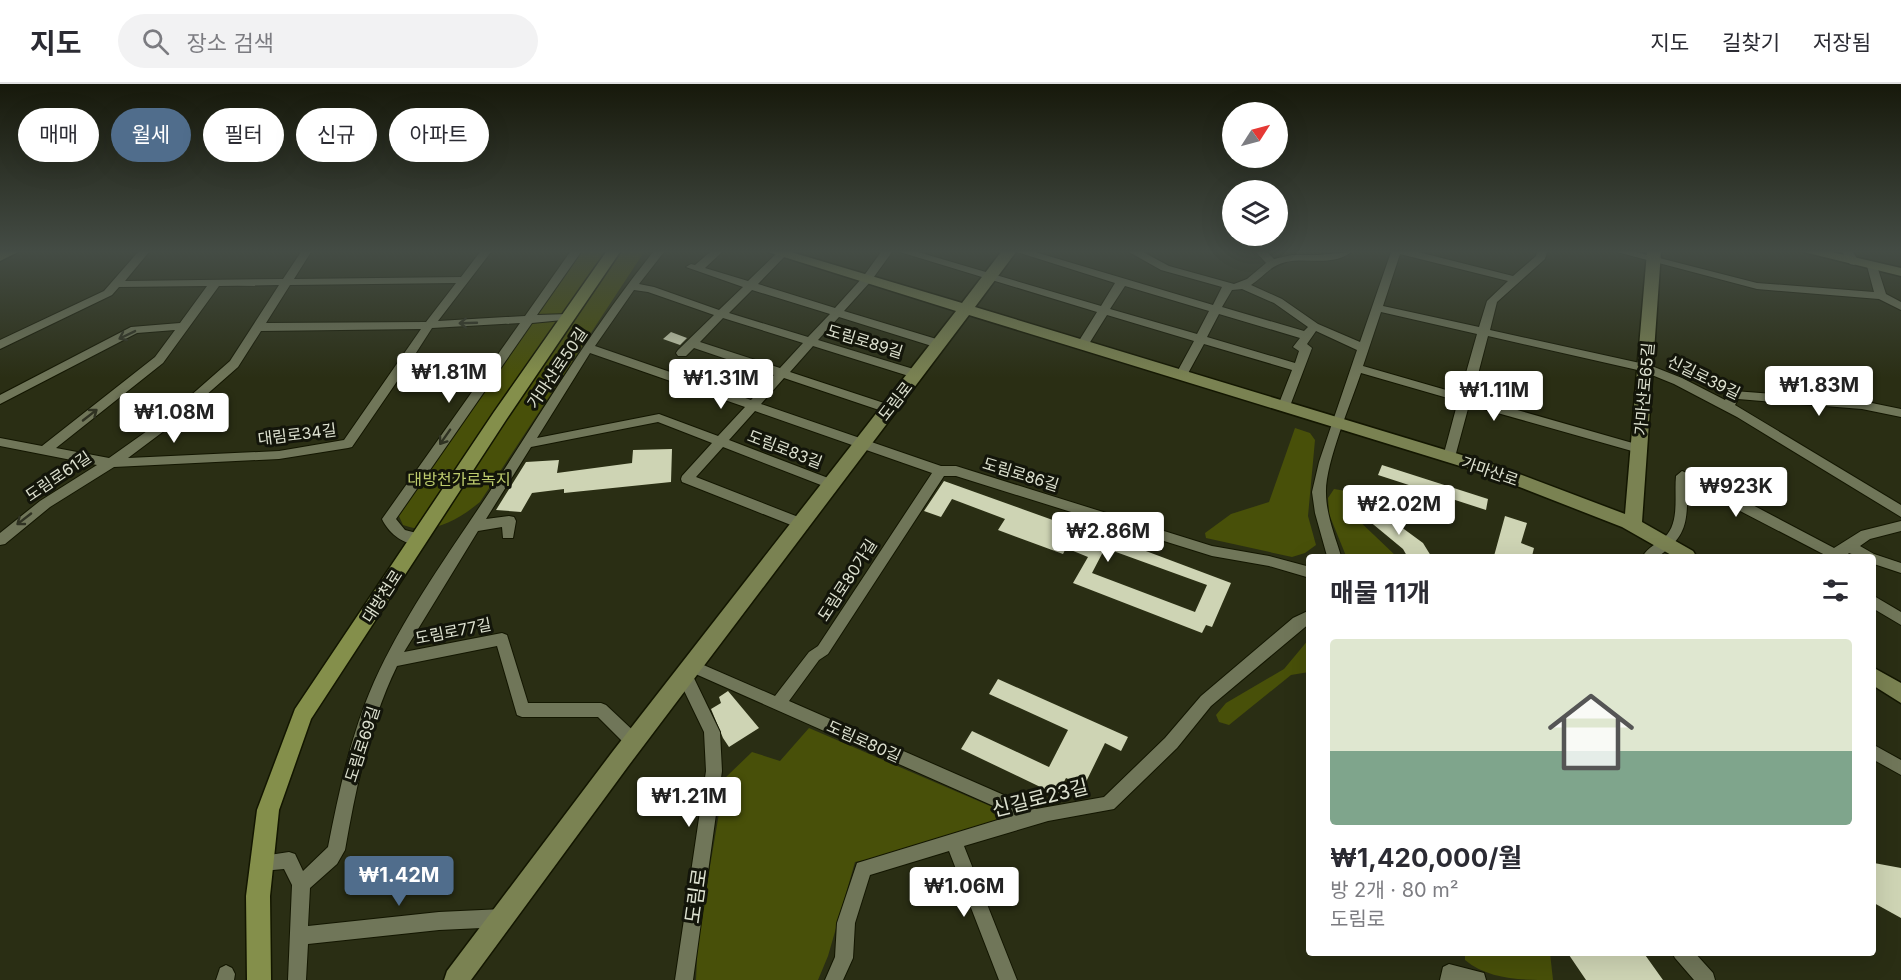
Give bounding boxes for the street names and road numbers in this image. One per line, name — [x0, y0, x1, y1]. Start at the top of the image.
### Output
street label: 도림로89길 — [824, 320, 906, 362]
street label: 가마산로50길 — [523, 324, 591, 412]
street label: 가마산로65길 — [1630, 342, 1658, 436]
street label: 신길로39길 — [1664, 351, 1744, 403]
street label: 도림로 — [874, 377, 917, 425]
street label: 대림로34길 — [257, 419, 337, 449]
street label: 도림로83길 — [745, 426, 825, 472]
street label: 도림로61길 — [21, 447, 95, 505]
street label: 가마산로 — [1459, 452, 1521, 490]
street label: 도림로86길 — [980, 453, 1062, 495]
street label: 도림로80가길 — [813, 535, 881, 625]
street label: 대방천로 — [358, 566, 407, 626]
street label: 도림로77길 — [413, 614, 493, 648]
street label: 도림로69길 — [340, 703, 384, 785]
street label: 도림로80길 — [824, 716, 904, 766]
street label: 신길로23길 — [989, 774, 1091, 822]
street label: 도림로 — [680, 867, 712, 925]

